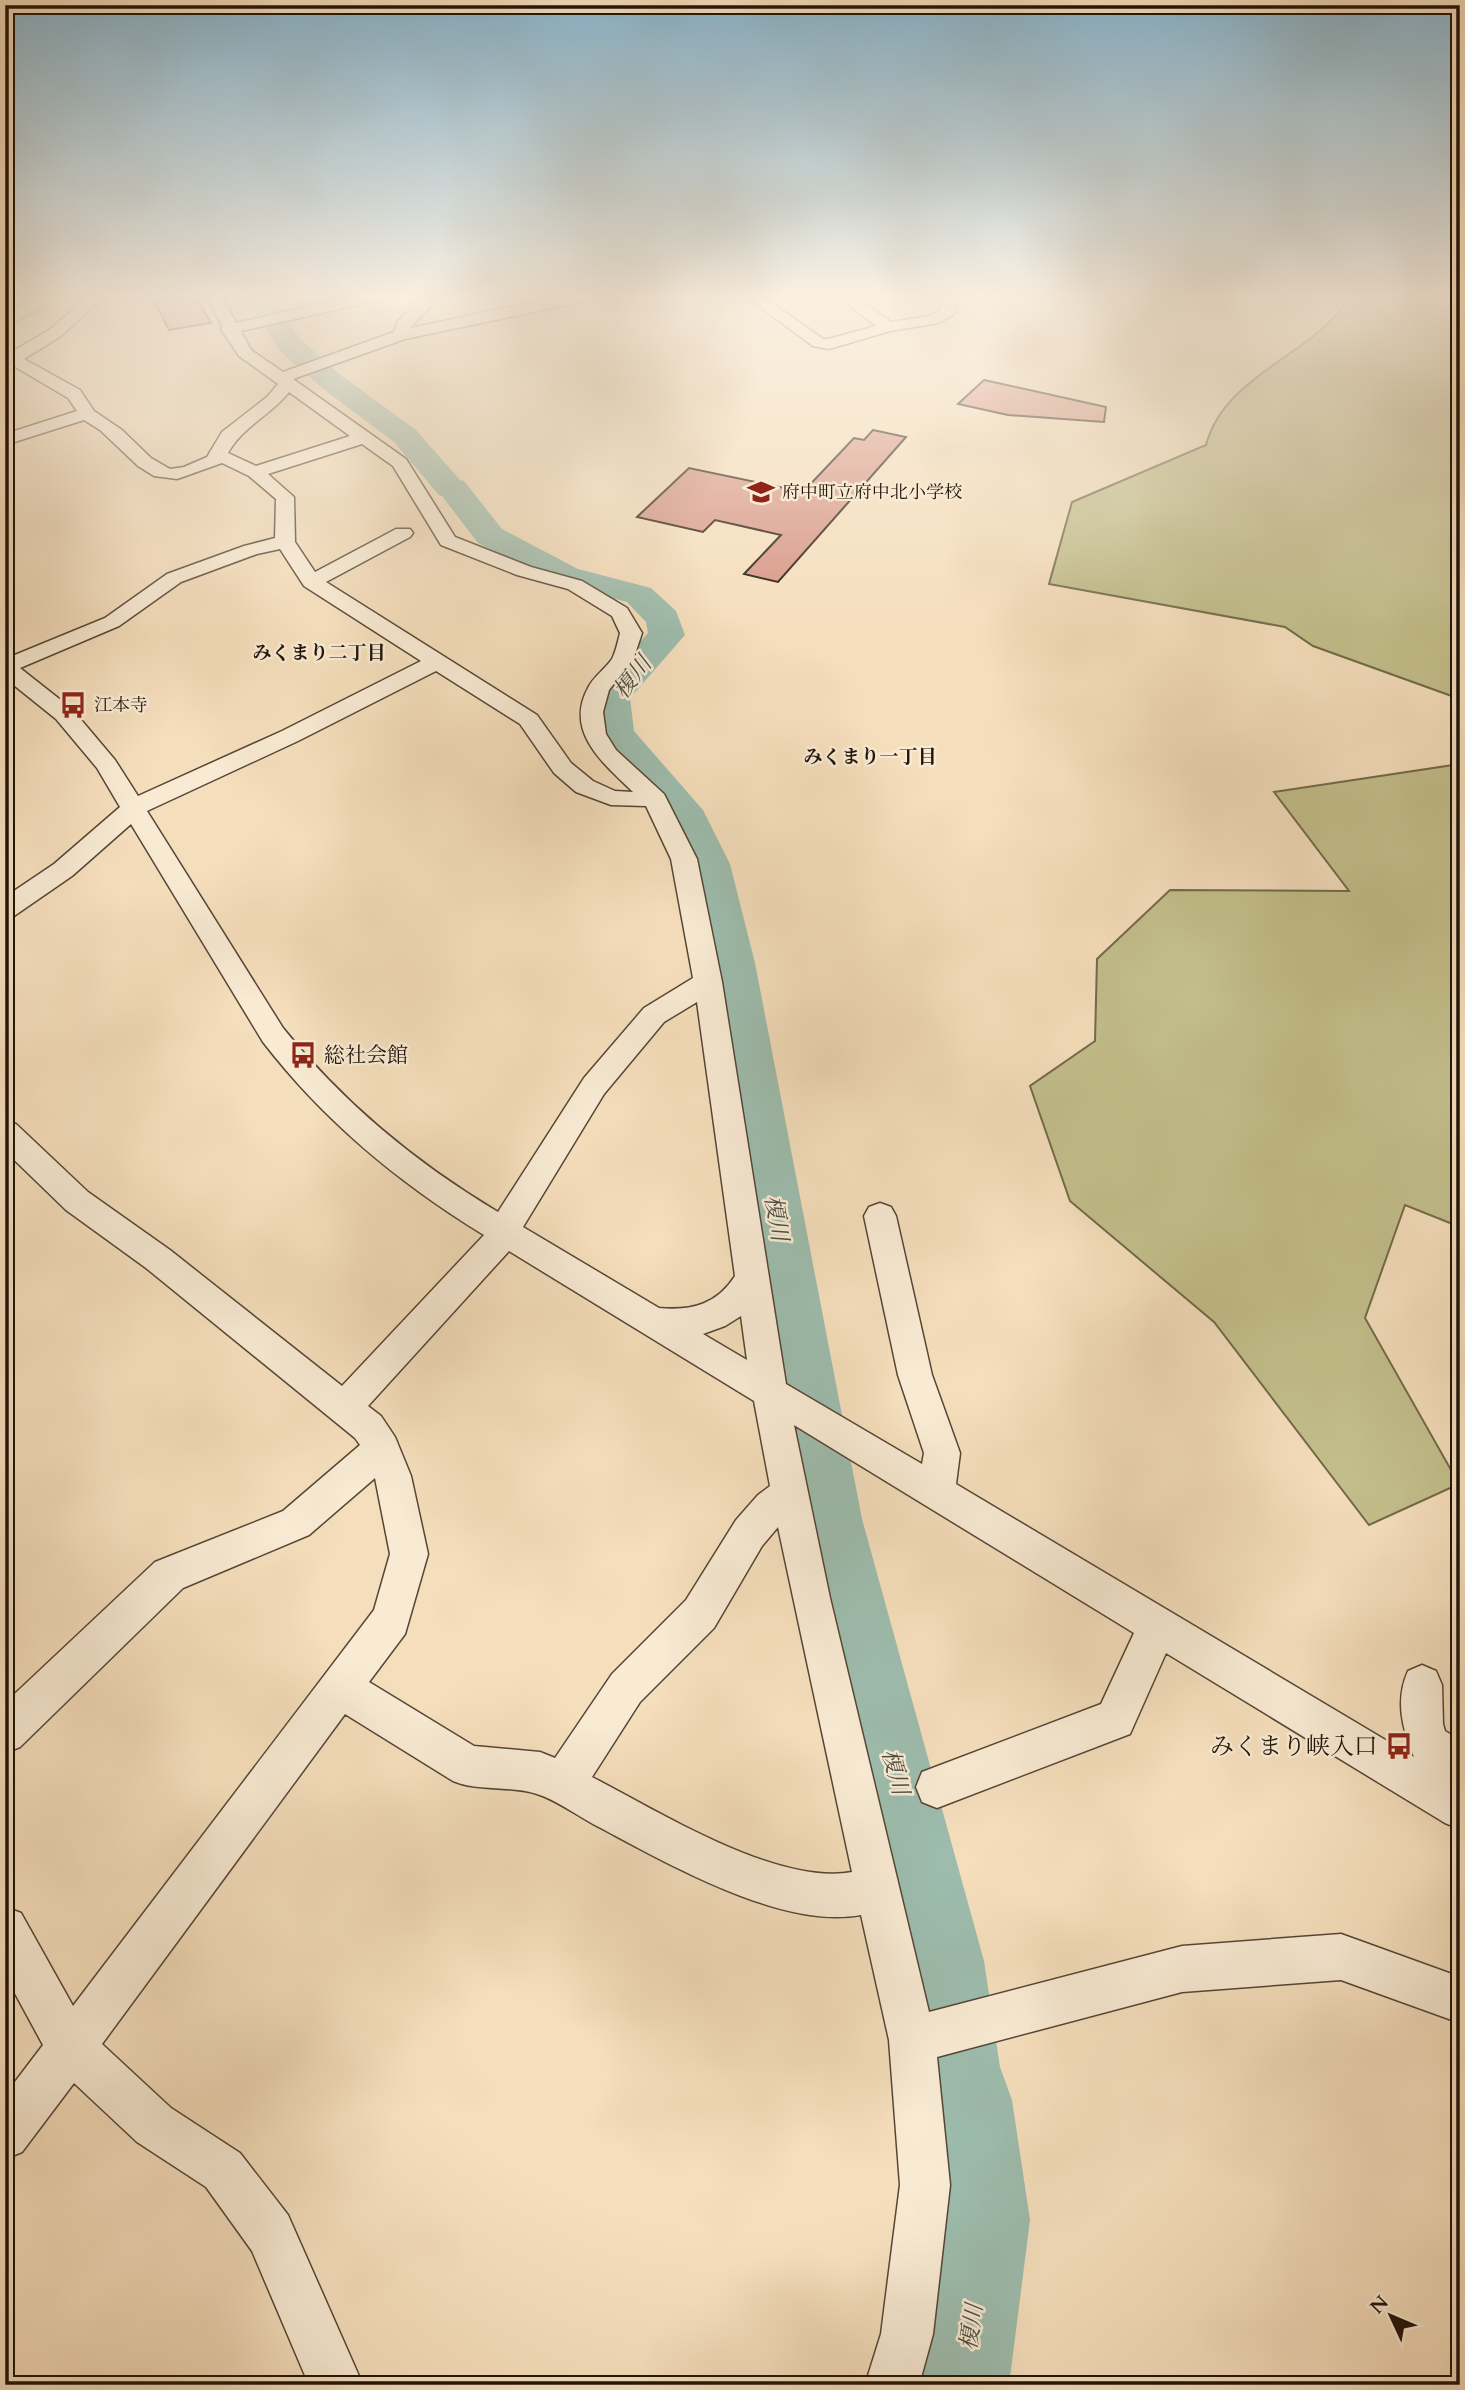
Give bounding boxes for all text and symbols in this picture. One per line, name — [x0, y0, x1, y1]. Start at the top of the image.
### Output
school or university icon: 府中町立府中北小学校 — [746, 477, 776, 507]
place label: 府中町立府中北小学校 — [782, 480, 962, 505]
district label: みくまり二丁目 — [252, 640, 386, 666]
water label: 榎川 — [606, 647, 661, 705]
bus stop icon: 江本寺 — [58, 690, 88, 720]
place label: 江本寺 — [94, 693, 148, 718]
district label: みくまり一丁目 — [803, 744, 937, 770]
bus stop icon: 総社会館 — [288, 1040, 318, 1070]
place label: 総社会館 — [324, 1041, 408, 1070]
water label: 榎川 — [757, 1193, 796, 1246]
place label: みくまり峡入口 — [1210, 1730, 1378, 1763]
bus stop icon: みくまり峡入口 — [1384, 1731, 1414, 1761]
water label: 榎川 — [875, 1746, 917, 1801]
north arrow — [1356, 2282, 1426, 2352]
text: N — [1364, 2290, 1395, 2320]
water label: 榎川 — [953, 2299, 990, 2352]

